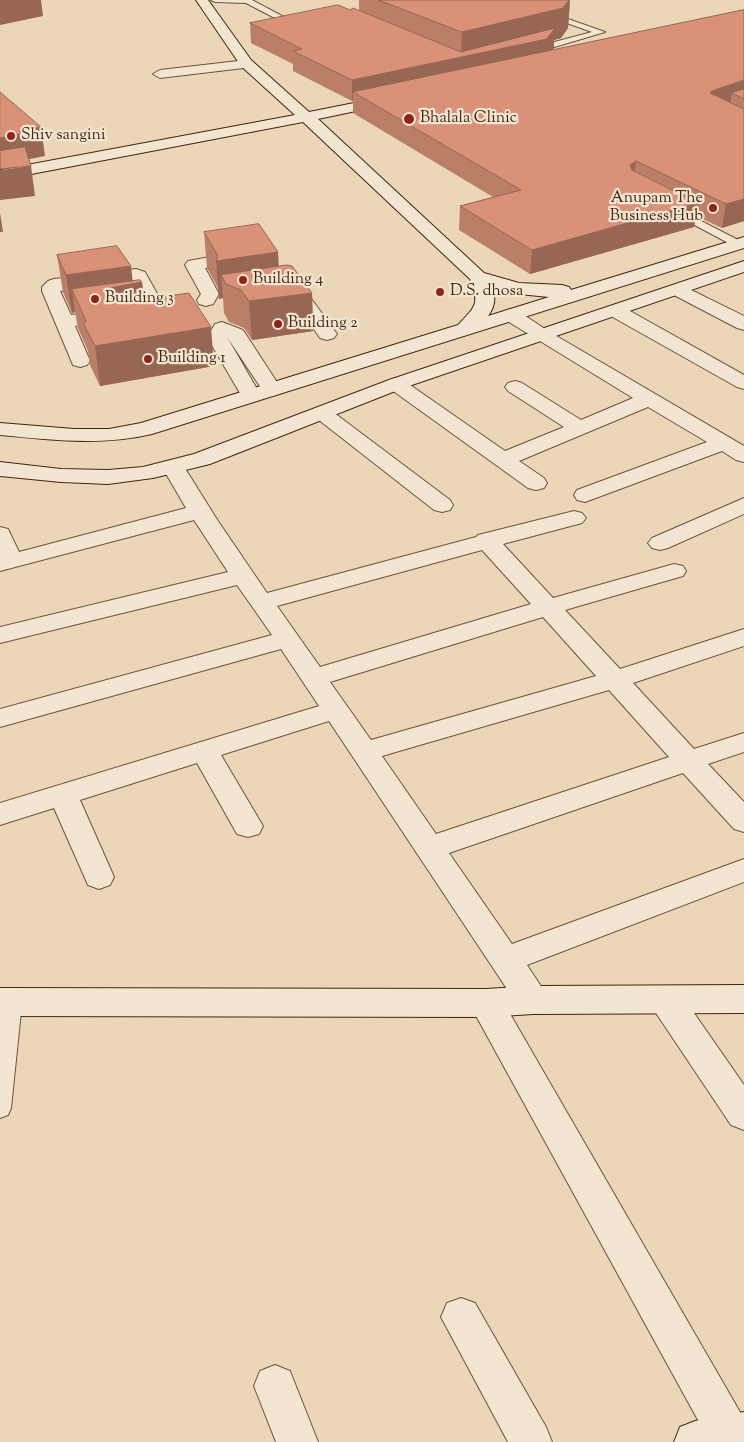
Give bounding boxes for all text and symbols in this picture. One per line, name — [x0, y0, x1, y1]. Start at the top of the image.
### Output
place label: Bhalala Clinic — [420, 109, 517, 129]
marker: Bhalala Clinic — [402, 112, 416, 126]
place label: Shiv sangini — [21, 126, 105, 146]
marker: Shiv sangini — [5, 130, 17, 142]
place label: Anupam The Business Hub — [610, 189, 703, 227]
marker: Anupam The Business Hub — [707, 202, 719, 214]
place label: Building 4 — [253, 270, 323, 290]
marker: Building 4 — [237, 274, 249, 286]
place label: D.S. dhosa — [450, 282, 523, 302]
marker: D.S. dhosa — [434, 286, 446, 298]
place label: Building 3 — [105, 289, 174, 309]
marker: Building 3 — [89, 293, 101, 305]
place label: Building 2 — [288, 314, 358, 334]
marker: Building 2 — [272, 318, 284, 330]
place label: Building 1 — [158, 349, 226, 369]
marker: Building 1 — [142, 353, 154, 365]

